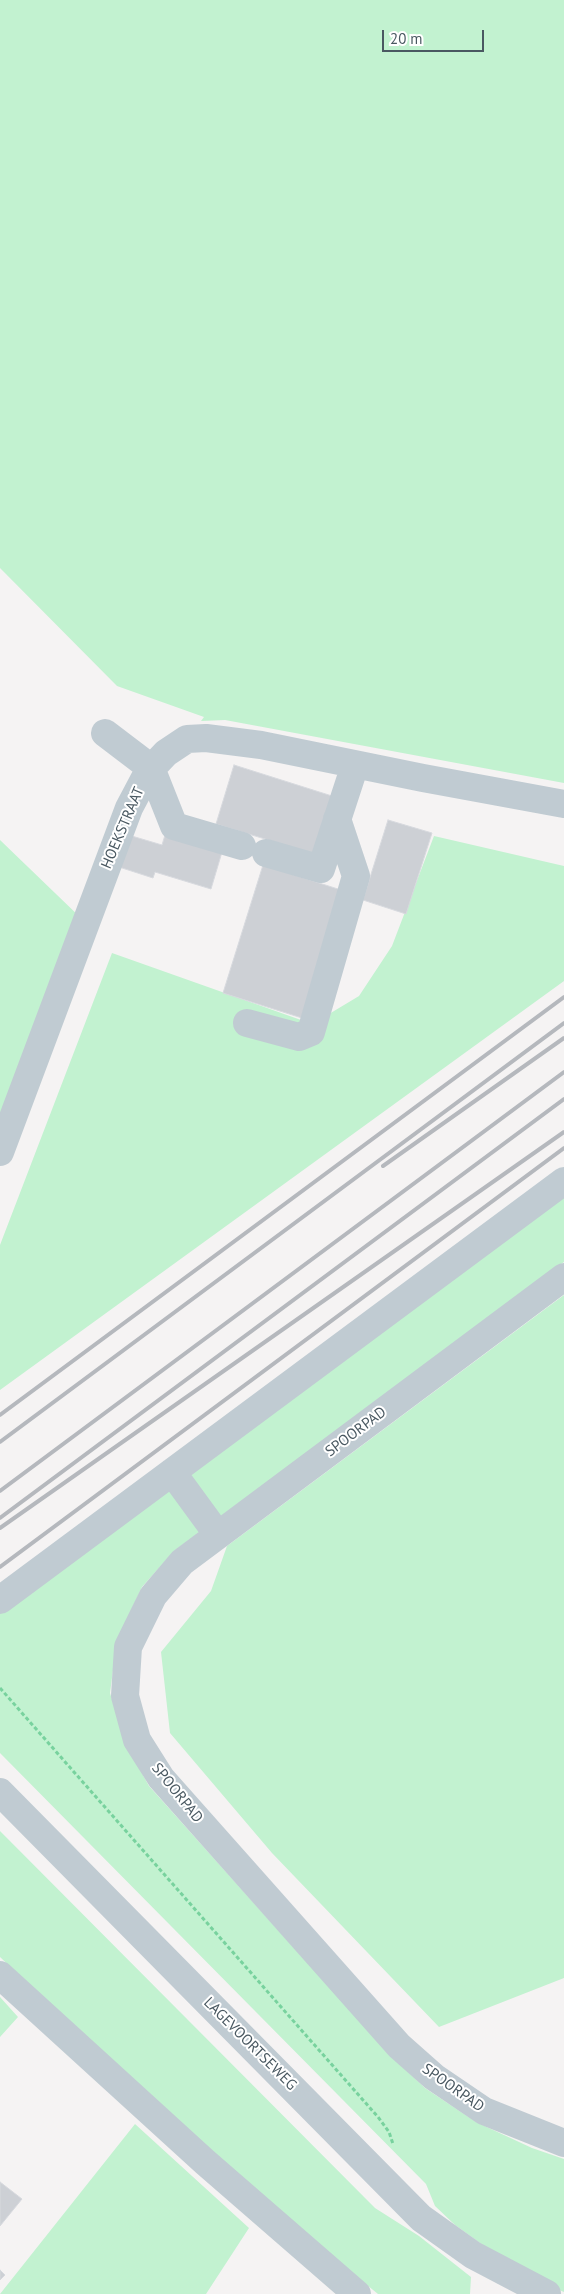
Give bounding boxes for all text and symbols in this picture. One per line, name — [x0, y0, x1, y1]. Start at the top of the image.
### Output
scale bar — [384, 20, 486, 52]
text: 20 m — [390, 29, 423, 48]
street label: HOEKSTRAAT — [98, 784, 148, 872]
street label: SPOORPAD — [322, 1403, 390, 1461]
street label: SPOORPAD — [147, 1760, 207, 1826]
street label: LAGEVOORTSEWEG — [200, 1994, 300, 2094]
street label: SPOORPAD — [419, 2060, 487, 2116]

